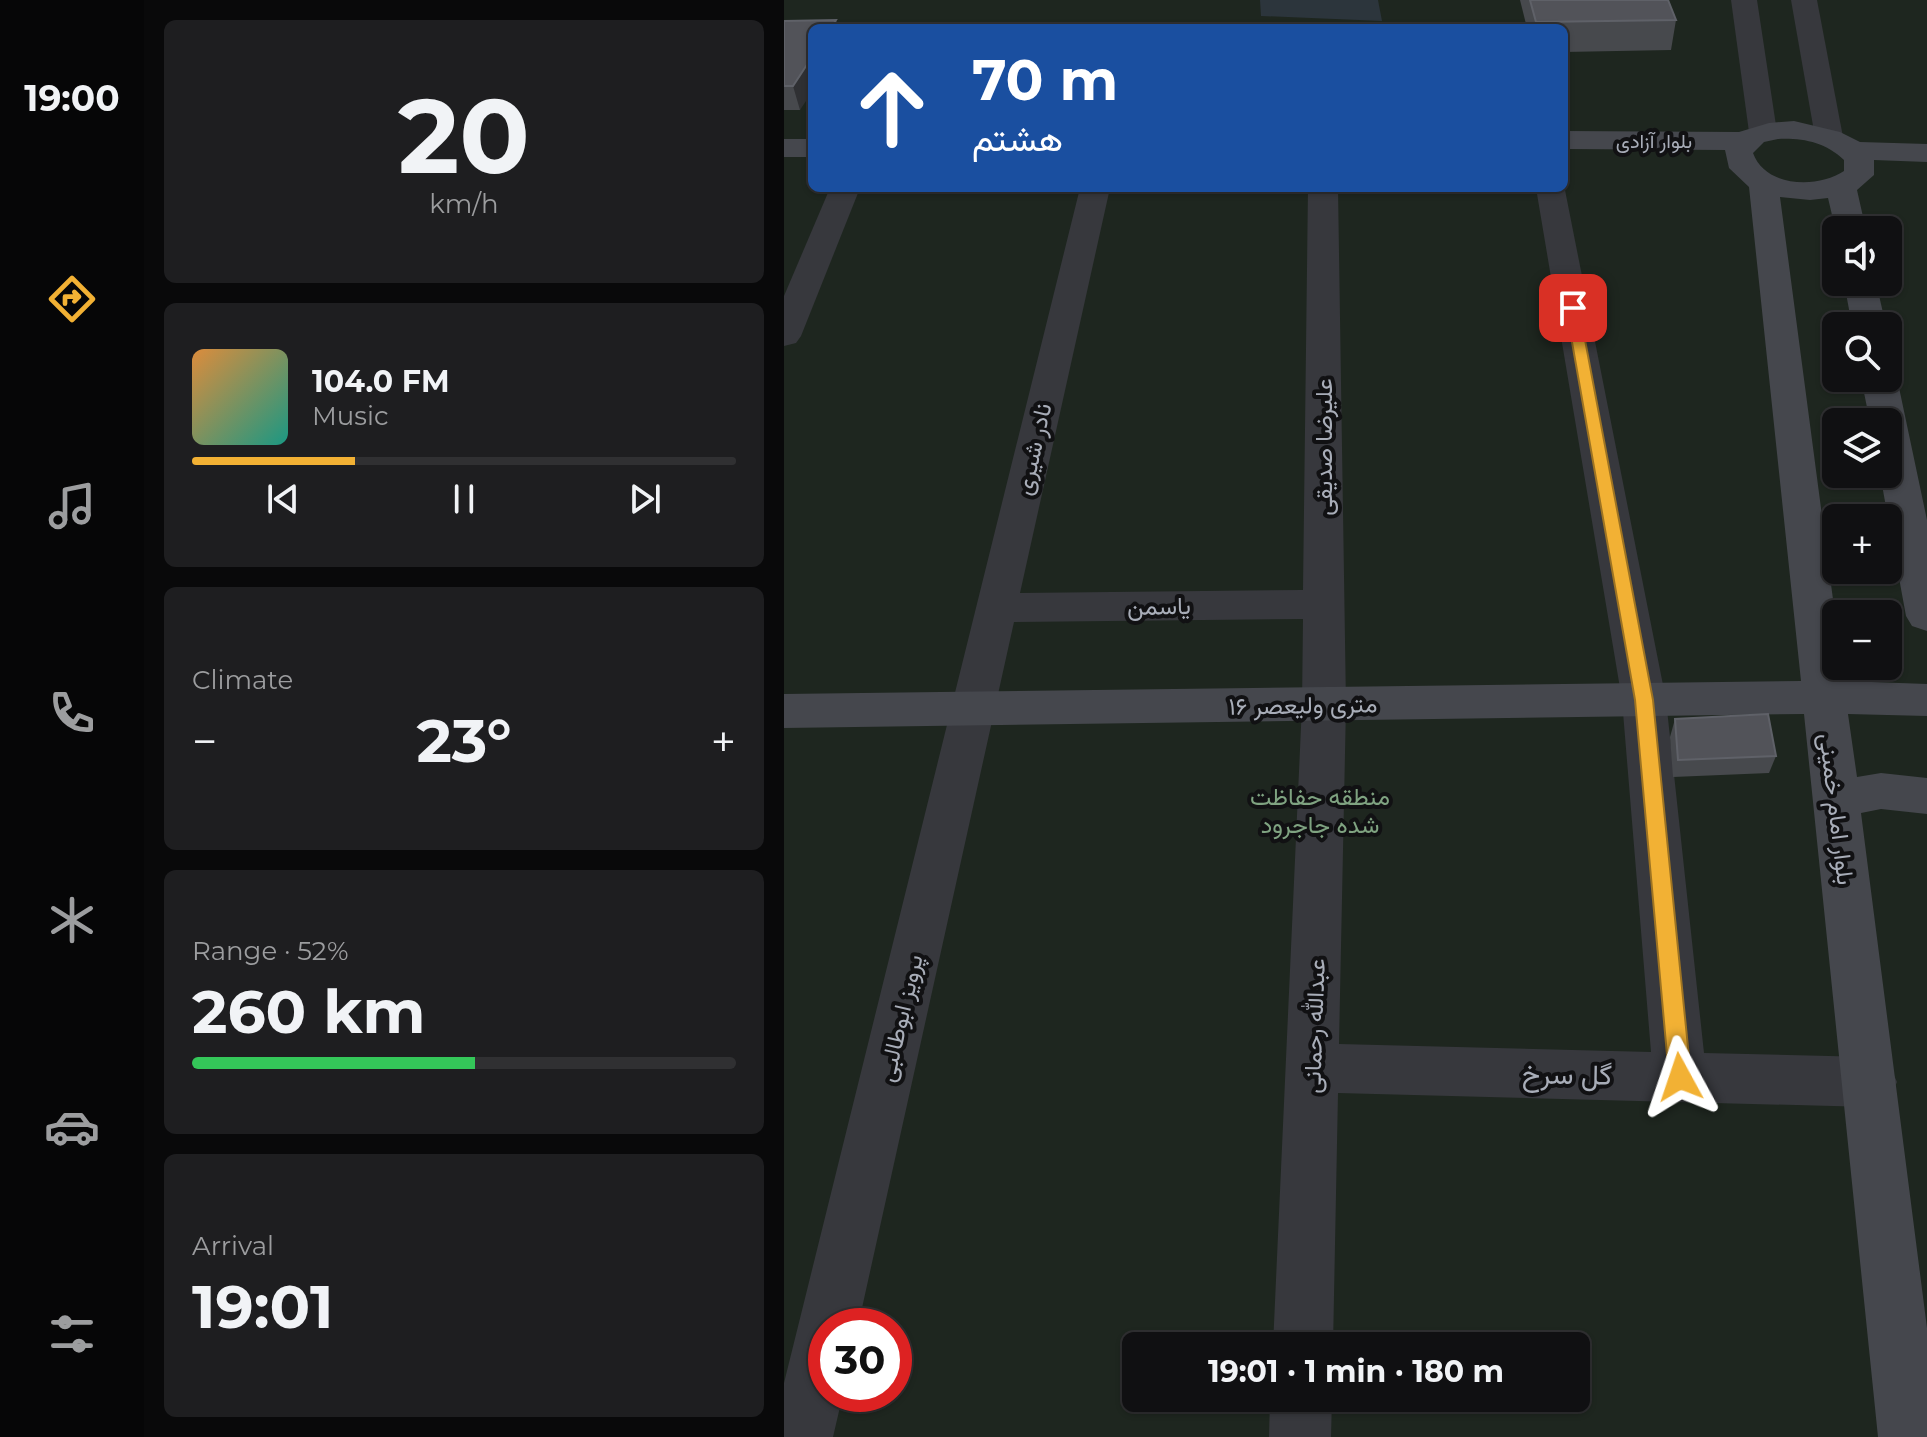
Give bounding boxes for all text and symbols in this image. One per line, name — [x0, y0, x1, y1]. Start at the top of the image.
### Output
text: 70 m — [972, 46, 1118, 114]
icon: ahead — [840, 56, 944, 160]
text: 20 — [398, 72, 530, 199]
text: 19:00 — [24, 76, 120, 120]
text: هشتم — [972, 116, 1063, 160]
street label: بلوار آزادی — [1616, 129, 1692, 154]
text: km/h — [429, 188, 499, 220]
map controls — [1822, 216, 1902, 680]
button: sound — [1822, 216, 1902, 296]
icon: directions — [44, 271, 100, 327]
pin — [1539, 274, 1607, 342]
icon: arrive — [1551, 286, 1595, 330]
button: search — [1822, 312, 1902, 392]
text: 104.0 FM — [312, 363, 450, 400]
street label: علیرضا صدیقی — [1309, 378, 1339, 516]
text: Music — [312, 400, 389, 432]
street label: نادر شیری — [1008, 400, 1059, 498]
button: layers — [1822, 408, 1902, 488]
icon: previous — [261, 477, 305, 521]
icon: pause — [442, 477, 486, 521]
icon: next — [623, 477, 667, 521]
icon: music — [44, 478, 100, 534]
button: + — [1822, 504, 1902, 584]
street label: یاسمن — [1127, 591, 1191, 621]
button: − — [1822, 600, 1902, 680]
text: Climate — [192, 664, 293, 696]
icon: phone — [44, 685, 100, 741]
street label: ۱۶ متری ولیعصر — [1228, 689, 1378, 722]
text: 23° — [416, 704, 512, 777]
text: − — [192, 714, 217, 768]
text: + — [711, 714, 736, 768]
street label: بلوار امام خمینی — [1811, 731, 1861, 887]
park label: منطقه حفاظت شده جاجرود — [1250, 782, 1390, 840]
icon: climate — [44, 892, 100, 948]
text: Range · 52% — [192, 935, 348, 967]
street label: پرویز ابوطالبی — [871, 951, 931, 1085]
street label: عبدالله رحمانی — [1297, 958, 1332, 1094]
text: 260 km — [192, 975, 425, 1048]
position arrow — [1638, 1035, 1722, 1119]
street label: گل سرخ — [1522, 1056, 1612, 1094]
icon: car — [44, 1099, 100, 1155]
text: Arrival — [192, 1230, 274, 1262]
text: 19:01 — [192, 1270, 333, 1343]
icon: filters — [44, 1306, 100, 1362]
speed limit sign: 30 — [808, 1308, 912, 1412]
text: 19:01 · 1 min · 180 m — [1208, 1353, 1504, 1390]

